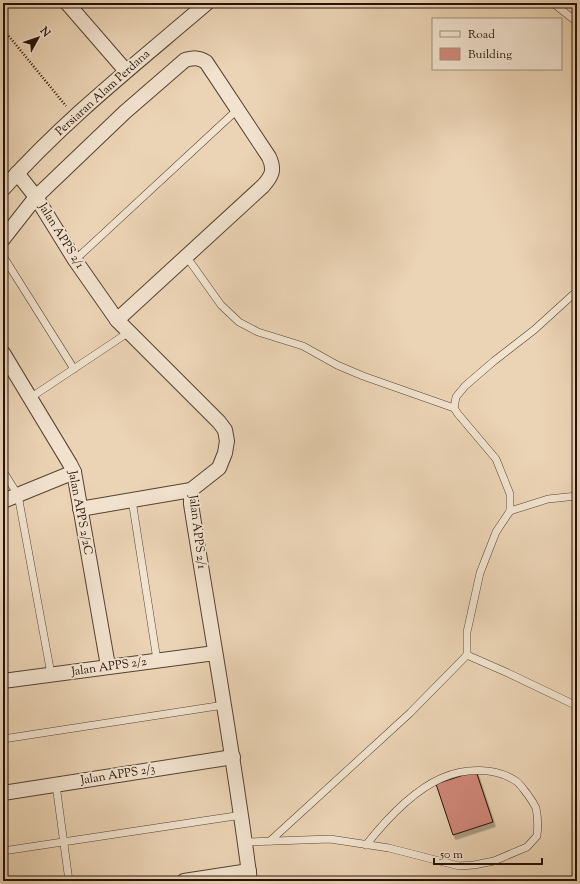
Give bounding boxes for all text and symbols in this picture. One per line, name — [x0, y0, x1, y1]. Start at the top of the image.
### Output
north arrow — [18, 18, 58, 58]
legend — [432, 18, 562, 70]
text: N — [35, 23, 54, 41]
text: Road — [468, 26, 495, 44]
street label: Persiaran Alam Perdana — [52, 45, 155, 140]
text: Building — [468, 46, 512, 64]
street label: Jalan APPS 2/1 — [33, 199, 88, 272]
street label: Jalan APPS 2/2C — [63, 468, 97, 557]
street label: Jalan APPS 2/1 — [183, 493, 210, 570]
street label: Jalan APPS 2/2 — [69, 653, 148, 681]
street label: Jalan APPS 2/3 — [78, 760, 157, 790]
scale bar — [434, 840, 542, 866]
text: 50 m — [439, 846, 463, 864]

